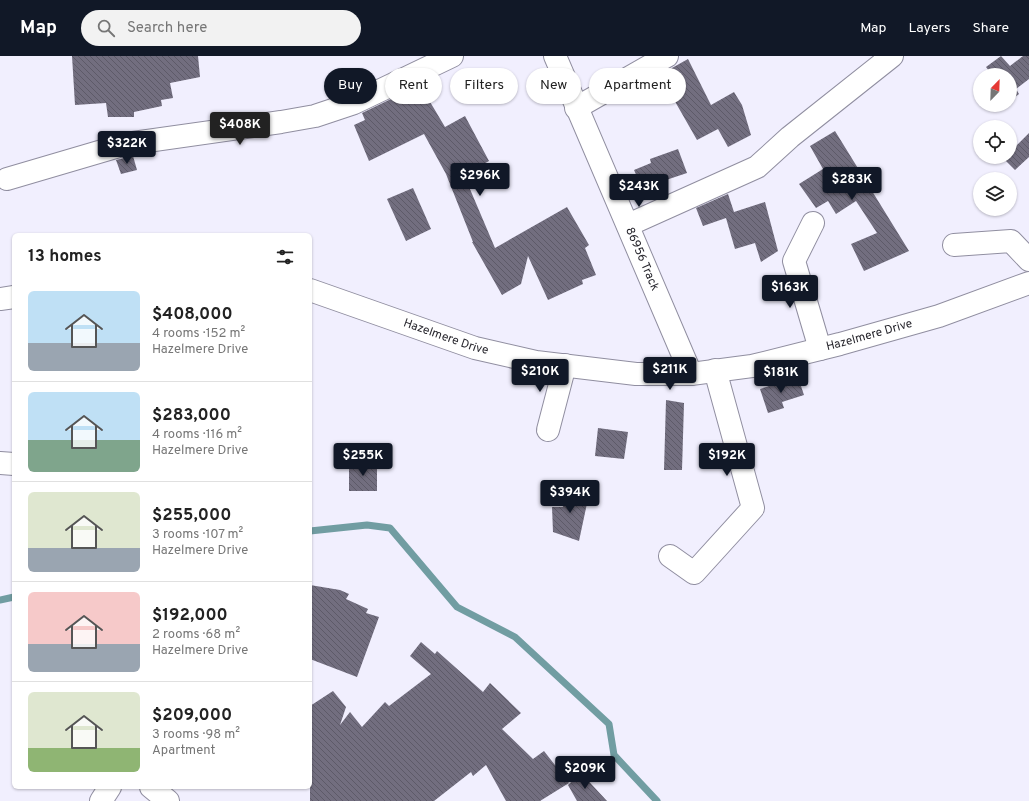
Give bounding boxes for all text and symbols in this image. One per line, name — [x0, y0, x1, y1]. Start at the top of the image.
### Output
search box — [81, 10, 361, 46]
text: Map — [20, 16, 57, 40]
icon: search — [95, 17, 117, 39]
text: Search here — [127, 19, 207, 38]
text: Map — [860, 20, 886, 37]
text: Layers — [908, 20, 950, 37]
text: Share — [972, 20, 1009, 37]
chip: Buy — [324, 68, 377, 104]
chip: Rent — [385, 68, 442, 104]
chip: Filters — [450, 68, 518, 104]
chip: New — [526, 68, 581, 104]
chip: Apartment — [589, 68, 686, 104]
north arrow — [973, 68, 1017, 112]
map controls — [973, 68, 1017, 216]
pin: $408K — [212, 112, 268, 146]
text: $408K — [219, 117, 261, 133]
button: locate — [973, 120, 1017, 164]
pin: $322K — [99, 131, 155, 165]
text: $322K — [107, 136, 147, 152]
pin: $296K — [452, 163, 508, 197]
pin: $283K — [824, 167, 880, 201]
text: $296K — [460, 168, 500, 184]
text: $283K — [832, 172, 872, 188]
button: layers — [973, 172, 1017, 216]
pin: $243K — [611, 174, 667, 208]
text: $243K — [618, 179, 660, 195]
street label: 86956 Track — [621, 225, 663, 293]
text: 13 homes — [28, 246, 102, 268]
icon: filters — [274, 246, 296, 268]
pin: $163K — [762, 275, 818, 309]
text: $163K — [771, 280, 809, 296]
text: $408,000 — [152, 304, 233, 326]
icon: home — [60, 307, 108, 355]
street label: Hazelmere Drive — [401, 315, 490, 359]
street label: Hazelmere Drive — [825, 316, 914, 355]
text: 4 rooms · 152 m² — [152, 326, 245, 342]
text: Hazelmere Drive — [152, 342, 248, 358]
pin: $211K — [642, 357, 698, 391]
pin: $210K — [512, 359, 568, 393]
pin: $181K — [753, 360, 809, 394]
text: $211K — [652, 362, 688, 378]
text: $210K — [521, 364, 559, 380]
text: $181K — [763, 365, 799, 381]
text: $283,000 — [152, 405, 231, 427]
icon: home — [60, 408, 108, 456]
text: 4 rooms · 116 m² — [152, 427, 242, 443]
text: Hazelmere Drive — [152, 443, 248, 459]
pin: $255K — [335, 443, 391, 477]
pin: $192K — [699, 443, 755, 477]
text: $255K — [343, 448, 383, 464]
text: $192K — [708, 448, 746, 464]
pin: $394K — [542, 480, 598, 514]
text: $394K — [549, 485, 591, 501]
text: $255,000 — [152, 505, 231, 527]
icon: home — [60, 508, 108, 556]
text: 3 rooms · 107 m² — [152, 527, 243, 543]
text: Hazelmere Drive — [152, 543, 248, 559]
text: $192,000 — [152, 605, 228, 627]
icon: home — [60, 608, 108, 656]
text: 2 rooms · 68 m² — [152, 627, 240, 643]
text: Hazelmere Drive — [152, 643, 248, 659]
text: $209,000 — [152, 705, 232, 727]
icon: home — [60, 708, 108, 756]
text: 3 rooms · 98 m² — [152, 727, 240, 743]
text: Apartment — [152, 743, 215, 759]
pin: $209K — [557, 756, 613, 790]
text: $209K — [564, 761, 606, 777]

